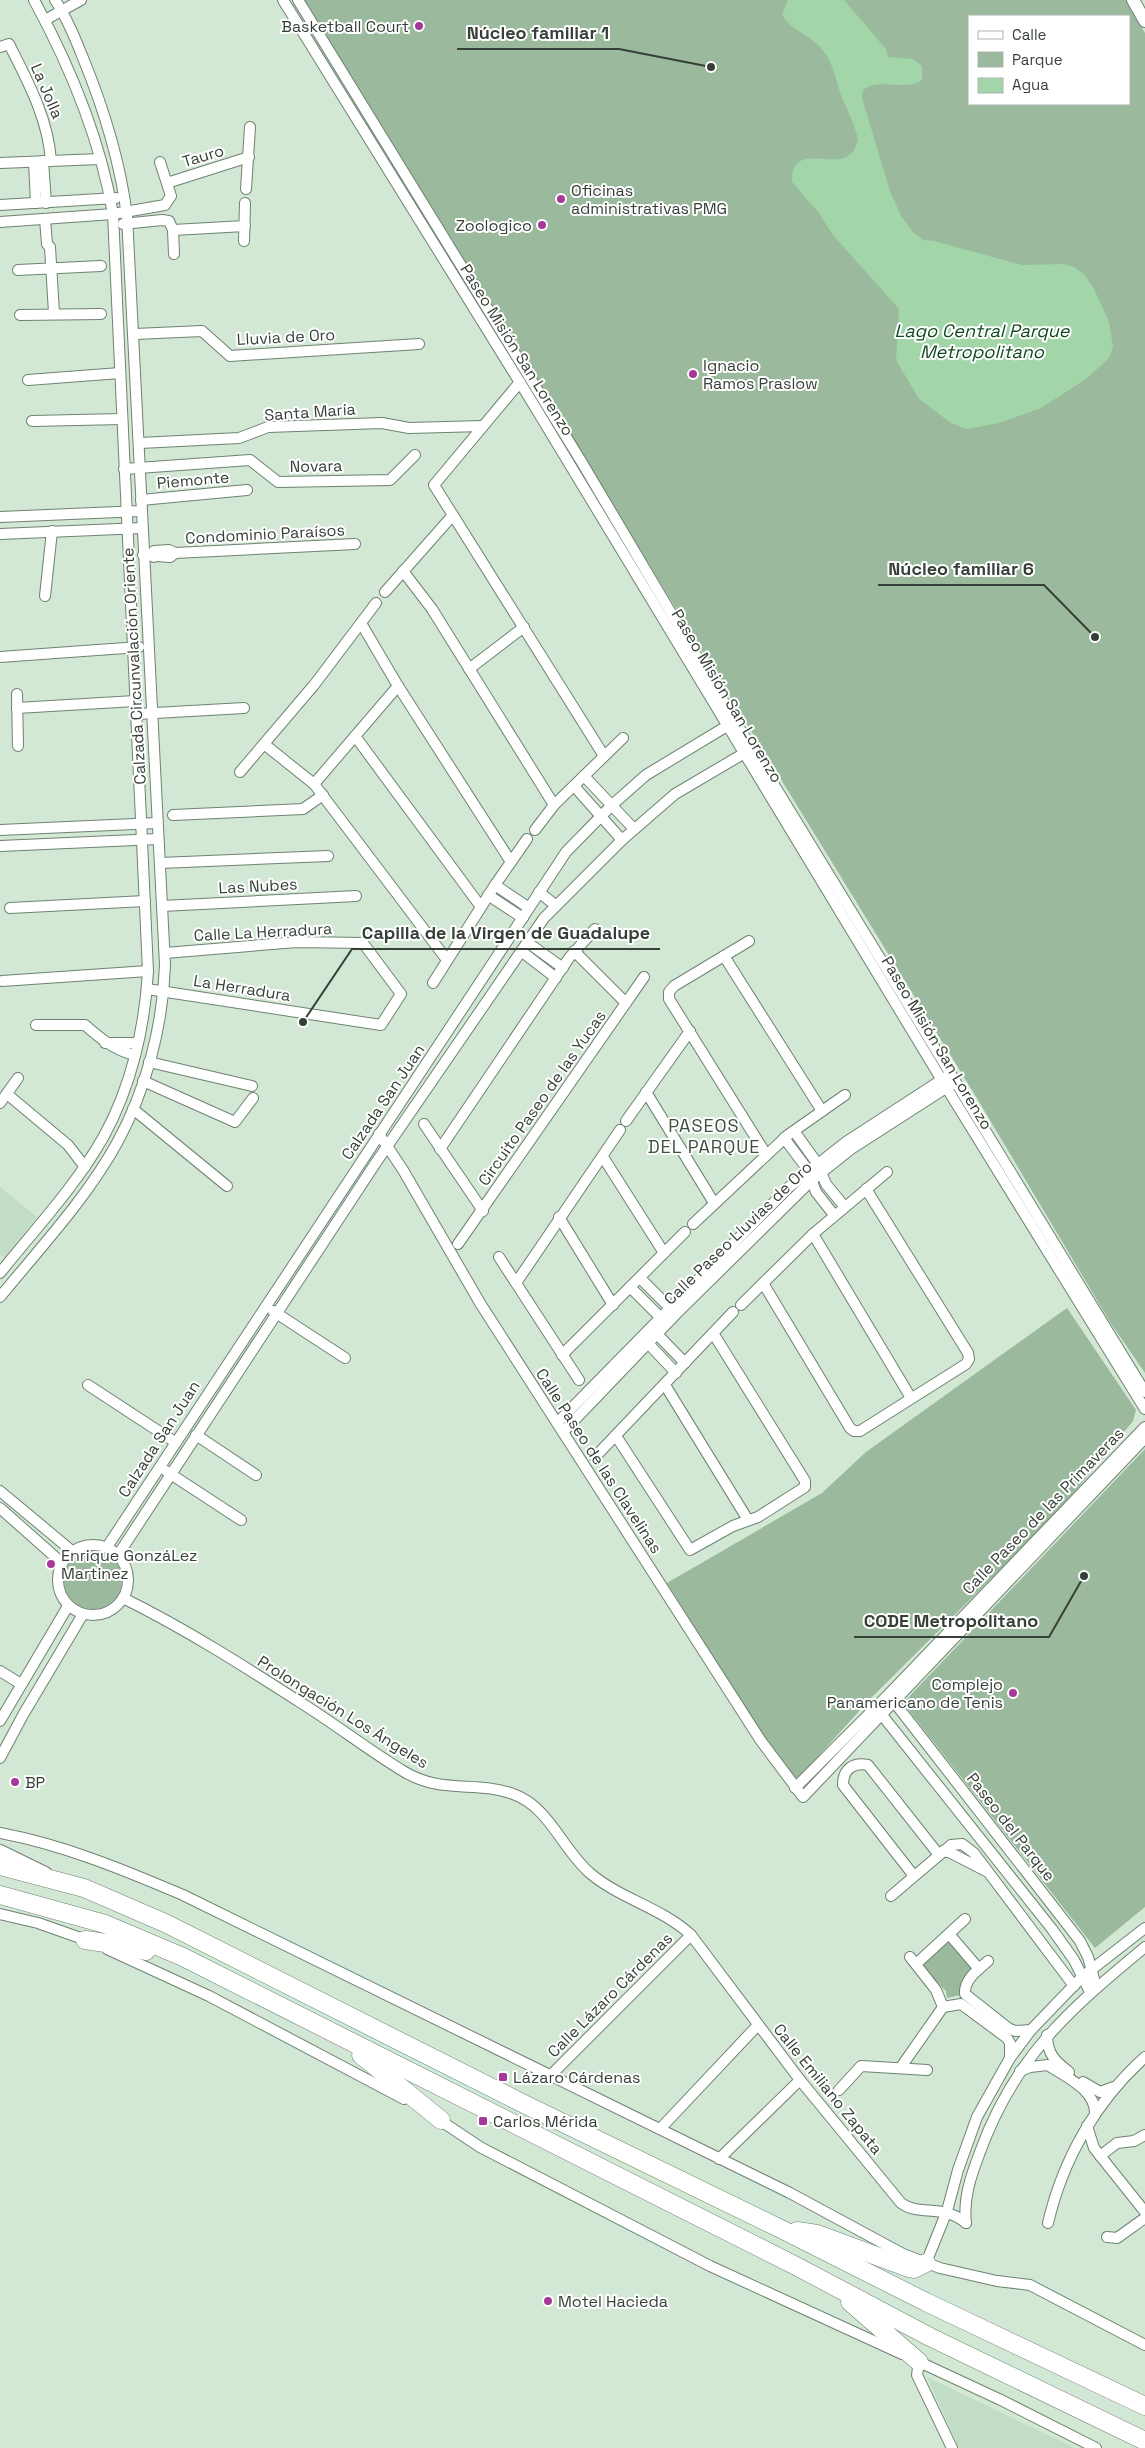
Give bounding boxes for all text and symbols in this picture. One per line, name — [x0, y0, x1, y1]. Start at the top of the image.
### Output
legend — [968, 15, 1130, 105]
place label: Basketball Court — [281, 16, 409, 37]
callout: Núcleo familiar 1 — [457, 16, 619, 49]
marker: Basketball Court — [413, 20, 425, 32]
text: Núcleo familiar 1 — [467, 21, 609, 44]
text: Calle — [1012, 25, 1047, 44]
text: Parque — [1012, 50, 1063, 69]
street label: La Jolla — [26, 60, 68, 122]
text: Agua — [1012, 75, 1049, 94]
street label: Tauro — [180, 140, 226, 172]
place label: Oficinas administrativas PMG — [571, 180, 727, 219]
marker: Oficinas administrativas PMG — [555, 193, 567, 205]
place label: Zoologico — [456, 215, 532, 236]
marker: Zoologico — [536, 219, 548, 231]
street label: Paseo Misión San Lorenzo — [455, 260, 579, 440]
water label: Lago Central Parque Metropolitano — [894, 319, 1071, 363]
street label: Lluvia de Oro — [236, 324, 336, 350]
place label: Ignacio Ramos Praslow — [703, 355, 818, 394]
marker: Ignacio Ramos Praslow — [687, 368, 699, 380]
street label: Santa María — [264, 398, 356, 426]
street label: Novara — [289, 455, 343, 477]
street label: Piemonte — [156, 466, 230, 494]
street label: Condominio Paraísos — [185, 519, 345, 549]
street label: Calzada Circunvalación Oriente — [117, 547, 151, 785]
callout: Núcleo familiar 6 — [878, 552, 1044, 585]
text: Núcleo familiar 6 — [888, 557, 1034, 580]
street label: Paseo Misión San Lorenzo — [667, 605, 787, 787]
street label: Las Nubes — [218, 873, 298, 899]
callout: Capilla de la Virgen de Guadalupe — [352, 916, 660, 949]
street label: Calle La Herradura — [193, 918, 333, 946]
text: Capilla de la Virgen de Guadalupe — [362, 921, 650, 944]
street label: Paseo Misión San Lorenzo — [877, 952, 997, 1134]
street label: La Herradura — [192, 970, 292, 1006]
street label: Circuito Paseo de las Yucas — [473, 1006, 611, 1190]
street label: Calzada San Juan — [337, 1040, 429, 1164]
district label: PASEOS DEL PARQUE — [648, 1114, 760, 1158]
street label: Calle Paseo Lluvias de Oro — [659, 1157, 817, 1309]
street label: Calle Paseo de las Clavelinas — [531, 1364, 667, 1558]
street label: Calzada San Juan — [113, 1377, 205, 1501]
street label: Calle Paseo de las Primaveras — [958, 1423, 1128, 1599]
place label: Enrique GonzáLez Martinez — [61, 1545, 197, 1584]
marker: Enrique GonzáLez Martinez — [45, 1558, 57, 1570]
callout: CODE Metropolitano — [854, 1604, 1049, 1637]
text: CODE Metropolitano — [864, 1609, 1038, 1632]
street label: Prolongación Los Ángeles — [254, 1651, 432, 1773]
place label: Complejo Panamericano de Tenis — [827, 1674, 1003, 1713]
marker: Complejo Panamericano de Tenis — [1007, 1687, 1019, 1699]
street label: Paseo del Parque — [962, 1768, 1060, 1886]
place label: BP — [25, 1772, 46, 1793]
marker: BP — [9, 1776, 21, 1788]
street label: Calle Lázaro Cárdenas — [543, 1928, 677, 2062]
street label: Calle Emiliano Zapata — [769, 2019, 887, 2159]
place label: Lázaro Cárdenas — [513, 2067, 641, 2088]
marker: Lázaro Cárdenas — [497, 2071, 509, 2083]
place label: Carlos Mérida — [493, 2111, 598, 2132]
marker: Carlos Mérida — [477, 2115, 489, 2127]
place label: Motel Hacieda — [558, 2291, 668, 2312]
marker: Motel Hacieda — [542, 2295, 554, 2307]

